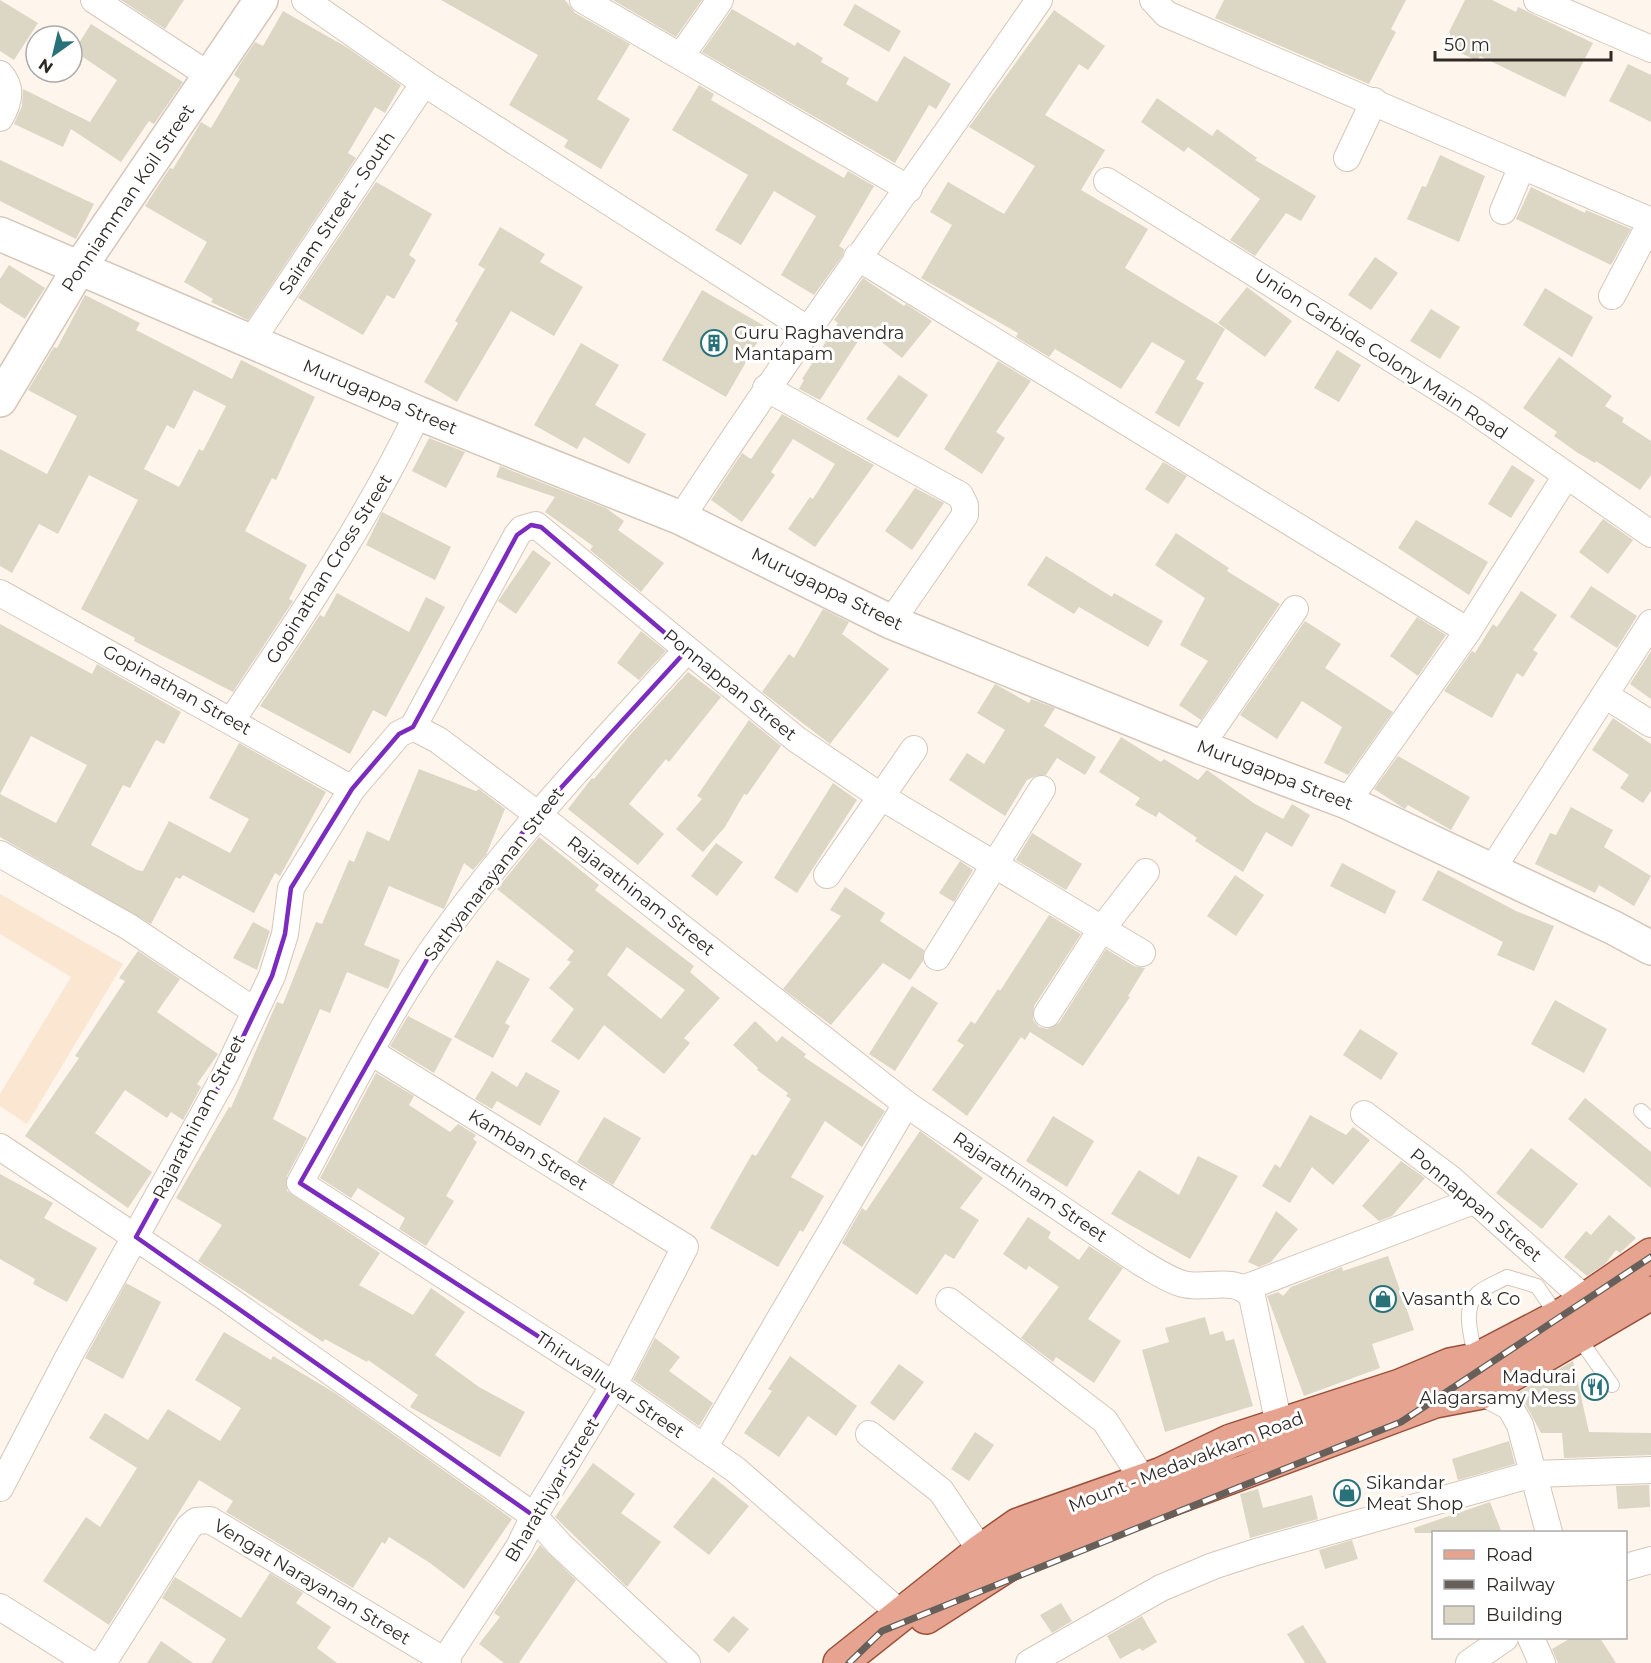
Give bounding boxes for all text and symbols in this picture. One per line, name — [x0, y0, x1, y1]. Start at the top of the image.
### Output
north arrow — [24, 24, 84, 84]
scale bar — [1435, 24, 1610, 62]
text: 50 m — [1444, 34, 1490, 56]
text: N — [35, 55, 57, 78]
street label: Ponniamman Koil Street — [57, 100, 199, 296]
street label: Sairam Street - South — [274, 127, 400, 299]
street label: Union Carbide Colony Main Road — [1250, 264, 1512, 444]
place label: Guru Raghavendra Mantapam — [734, 322, 904, 365]
building icon: Guru Raghavendra Mantapam — [699, 328, 729, 358]
street label: Murugappa Street — [299, 355, 461, 439]
street label: Gopinathan Cross Street — [261, 470, 397, 668]
street label: Murugappa Street — [748, 543, 906, 635]
street label: Ponnappan Street — [659, 624, 801, 746]
street label: Gopinathan Street — [99, 640, 255, 740]
street label: Murugappa Street — [1194, 735, 1356, 815]
street label: Sathyanarayanan Street — [419, 783, 569, 965]
street label: Rajarathinam Street — [563, 831, 719, 961]
street label: Rajarathinam Street — [148, 1031, 250, 1203]
street label: Kamban Street — [464, 1105, 592, 1195]
street label: Rajarathinam Street — [949, 1127, 1111, 1247]
street label: Ponnappan Street — [1406, 1143, 1546, 1267]
shop icon: Vasanth & Co — [1368, 1284, 1398, 1314]
place label: Vasanth & Co — [1402, 1288, 1520, 1310]
street label: Thiruvalluvar Street — [531, 1327, 689, 1443]
place label: Madurai Alagarsamy Mess — [1419, 1366, 1576, 1409]
restaurant icon: Madurai Alagarsamy Mess — [1580, 1372, 1610, 1402]
street label: Mount - Medavakkam Road — [1065, 1407, 1307, 1517]
street label: Bharathiyar Street — [500, 1414, 604, 1566]
place label: Sikandar Meat Shop — [1366, 1472, 1463, 1515]
shop icon: Sikandar Meat Shop — [1332, 1478, 1362, 1508]
street label: Vengat Narayanan Street — [210, 1514, 414, 1650]
legend — [1432, 1531, 1627, 1639]
text: Road — [1486, 1544, 1533, 1566]
text: Railway — [1486, 1574, 1555, 1596]
text: Building — [1486, 1604, 1563, 1626]

